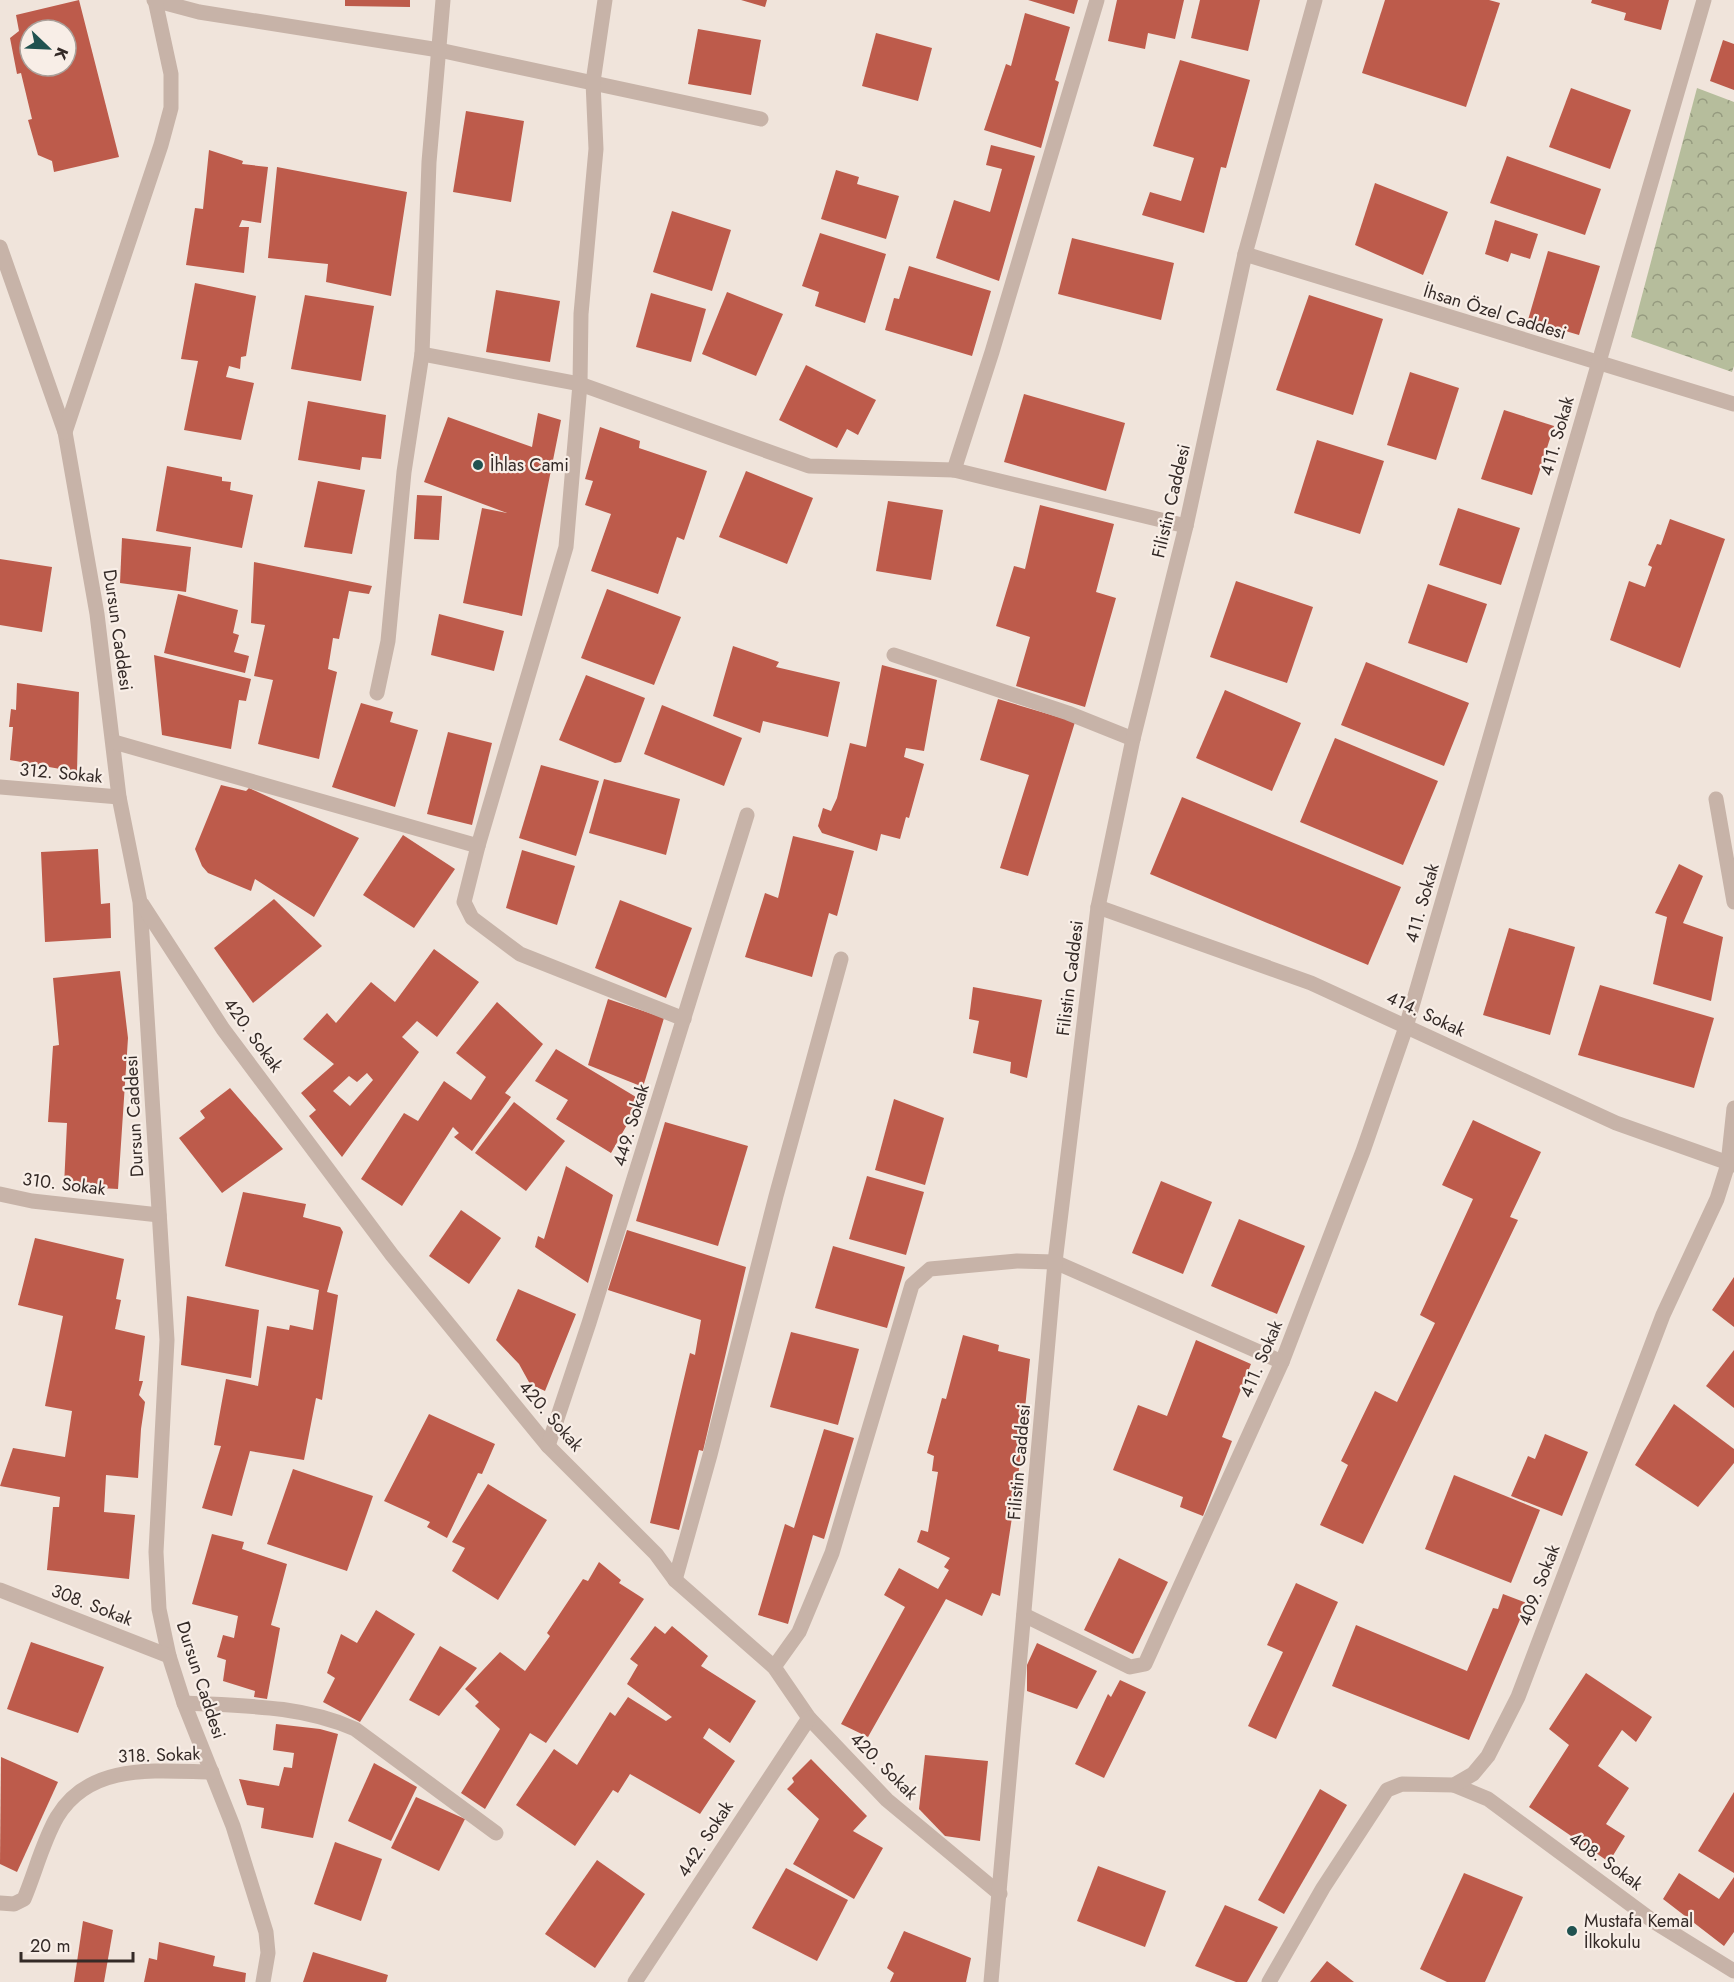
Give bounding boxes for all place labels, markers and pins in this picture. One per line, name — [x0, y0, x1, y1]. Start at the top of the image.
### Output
place label: İhlas Cami — [490, 452, 569, 478]
marker: İhlas Cami — [471, 458, 485, 472]
place label: Mustafa Kemal İlkokulu — [1584, 1908, 1693, 1955]
marker: Mustafa Kemal İlkokulu — [1565, 1924, 1579, 1938]

